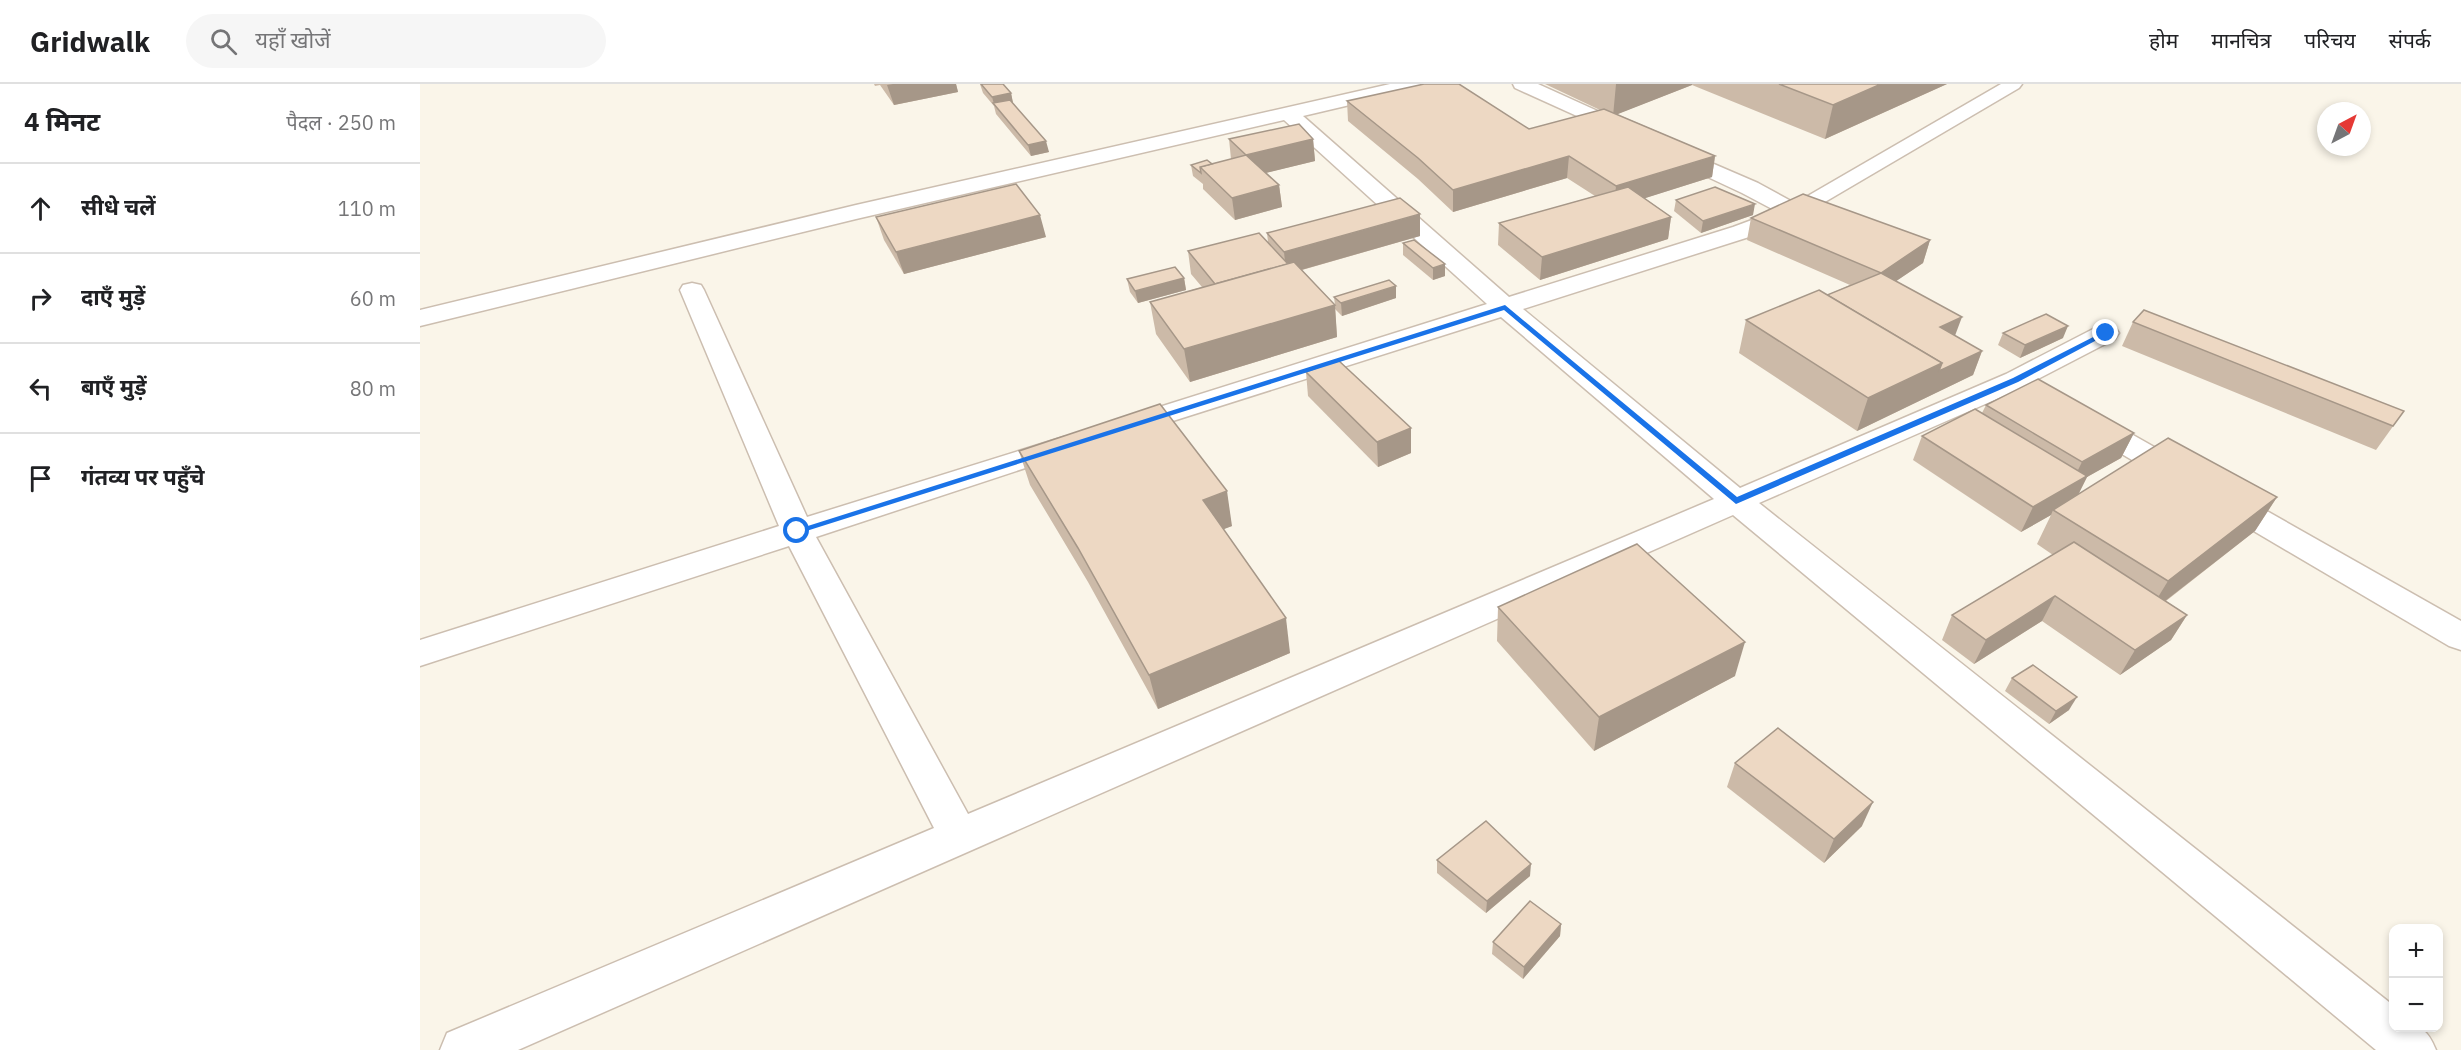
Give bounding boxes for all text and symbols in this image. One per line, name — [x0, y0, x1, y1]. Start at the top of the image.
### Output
search box — [186, 14, 606, 68]
text: Gridwalk — [30, 23, 150, 60]
icon: search — [207, 25, 240, 58]
text: यहाँ खोजें — [255, 25, 331, 54]
text: होम — [2149, 26, 2178, 54]
text: मानचित्र — [2211, 26, 2271, 54]
text: परिचय — [2304, 26, 2356, 54]
text: संपर्क — [2389, 26, 2431, 54]
north arrow — [2317, 102, 2371, 156]
text: 4 मिनट — [24, 104, 100, 138]
text: पैदल · 250 m — [286, 109, 396, 136]
icon: ahead — [24, 192, 57, 225]
text: सीधे चलें — [81, 192, 156, 221]
text: 110 m — [338, 195, 396, 222]
icon: right — [24, 282, 57, 315]
text: दाएँ मुड़ें — [81, 282, 145, 311]
text: 60 m — [350, 285, 396, 312]
route end — [2092, 319, 2118, 345]
icon: left — [24, 372, 57, 405]
text: बाएँ मुड़ें — [81, 372, 147, 401]
text: 80 m — [350, 375, 396, 402]
icon: arrive — [24, 462, 57, 495]
text: गंतव्य पर पहुँचे — [81, 462, 205, 491]
route start — [783, 517, 809, 543]
map controls — [2389, 924, 2443, 1032]
button: + — [2389, 924, 2443, 978]
button: − — [2389, 978, 2443, 1032]

